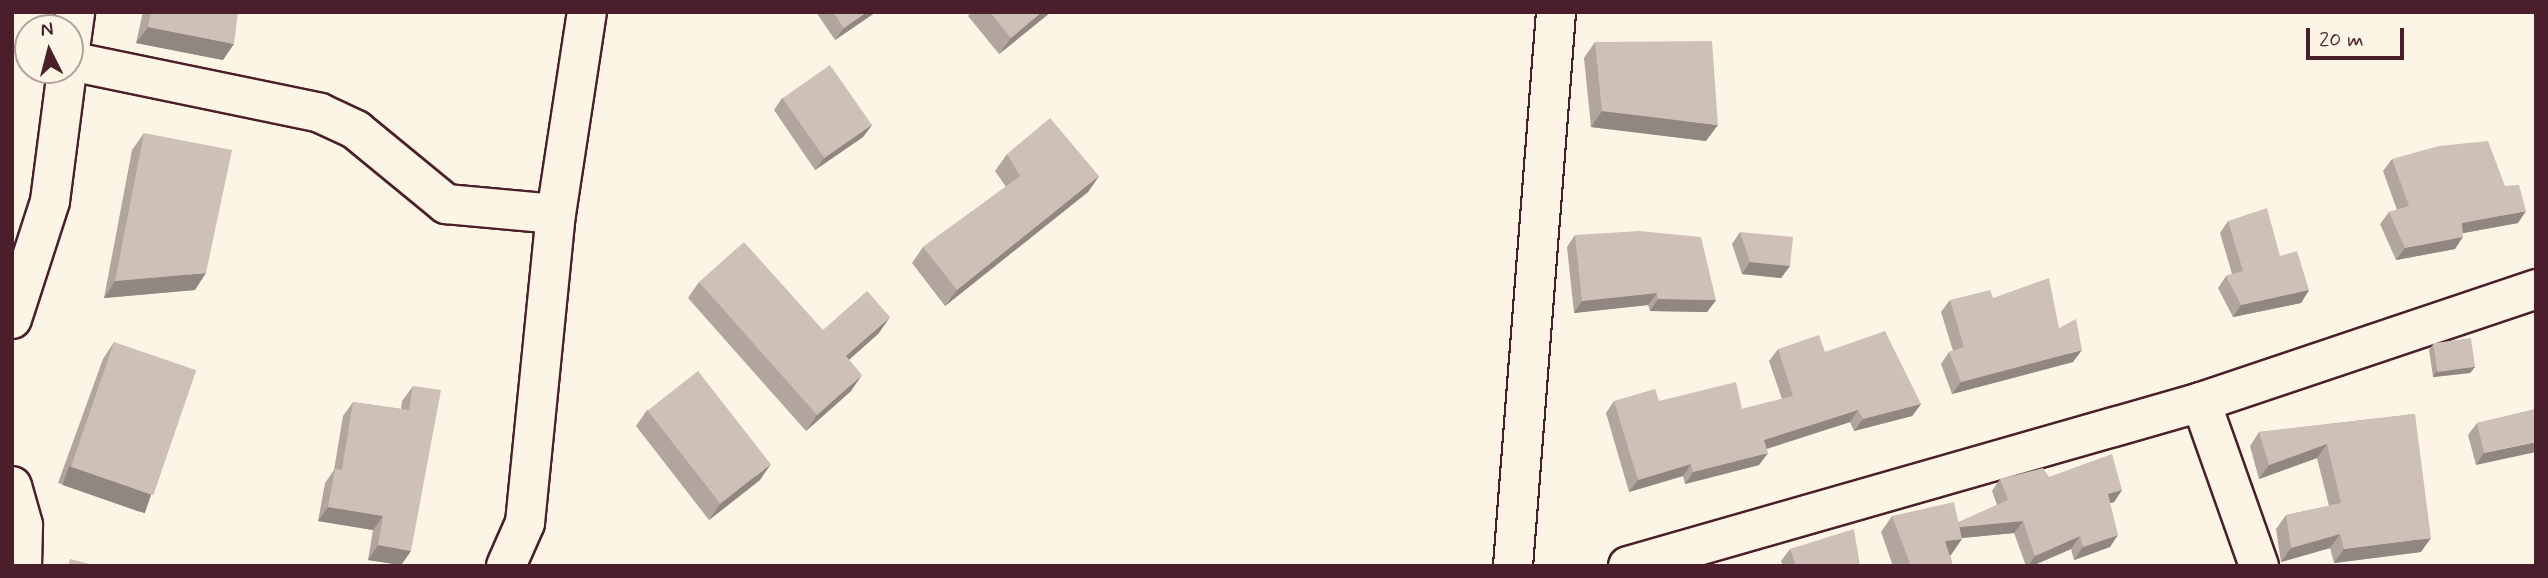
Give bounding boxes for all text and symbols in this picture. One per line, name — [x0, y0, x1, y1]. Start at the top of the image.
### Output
north arrow — [14, 14, 84, 84]
scale bar — [2310, 14, 2408, 58]
text: N — [39, 17, 55, 43]
text: 20 m — [2319, 26, 2364, 54]

